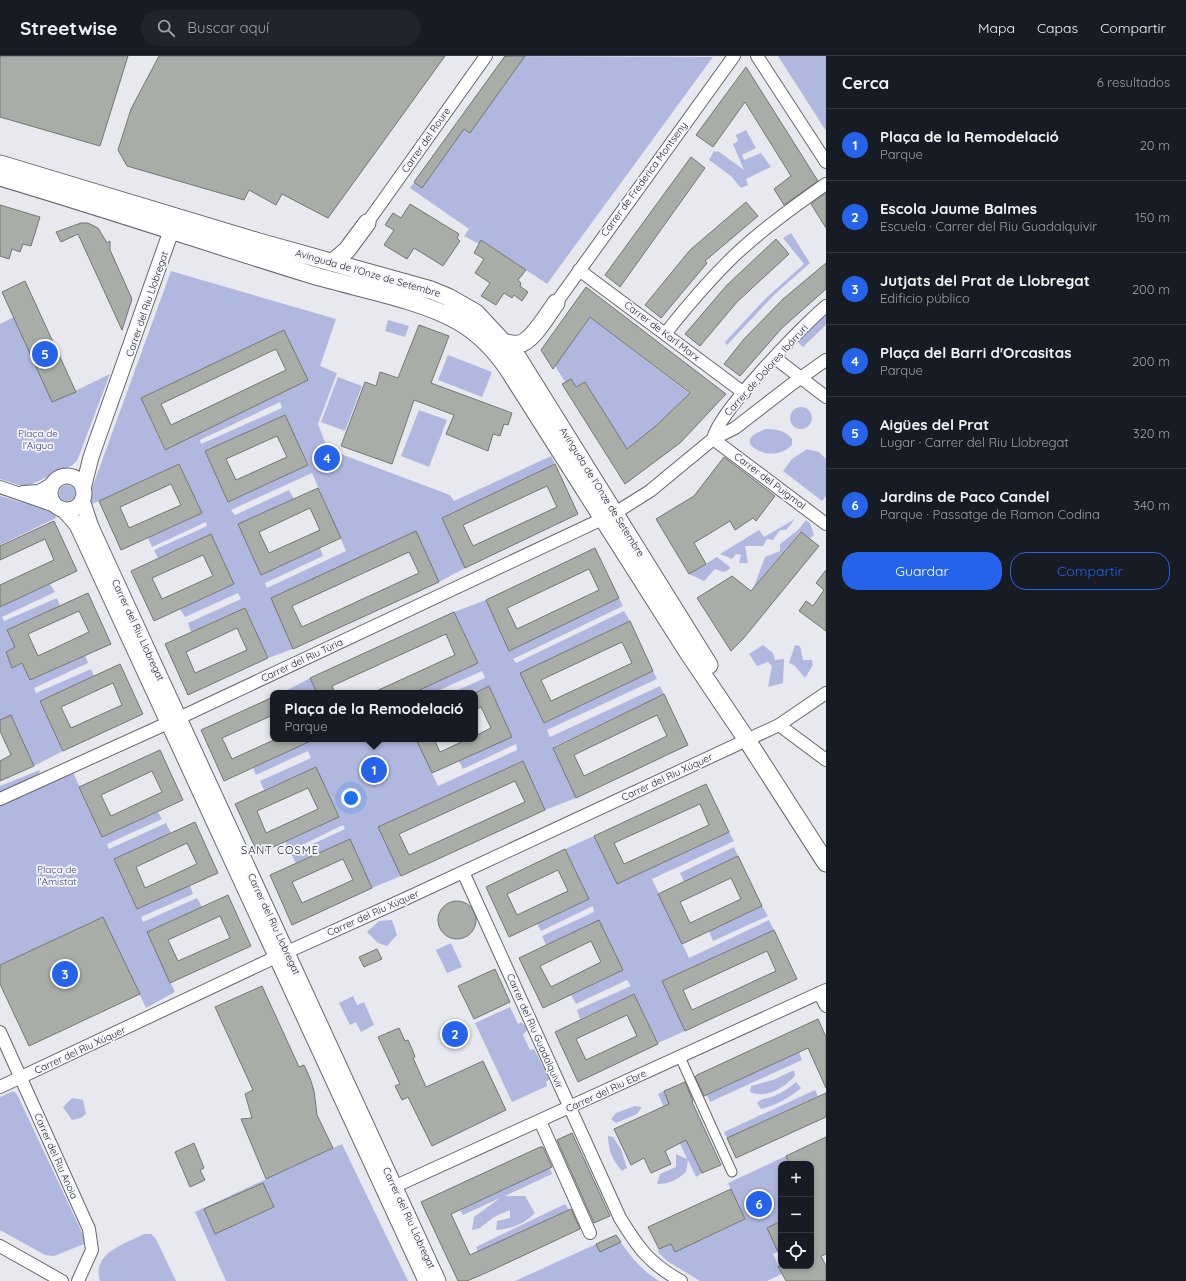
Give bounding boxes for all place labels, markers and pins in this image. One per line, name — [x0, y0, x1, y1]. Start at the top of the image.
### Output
pin: 5 — [32, 339, 58, 369]
pin: 4 — [314, 443, 340, 473]
pin: 1 — [361, 755, 387, 785]
pin: 3 — [52, 959, 78, 989]
pin: 2 — [442, 1019, 468, 1049]
pin: 6 — [746, 1189, 772, 1219]

